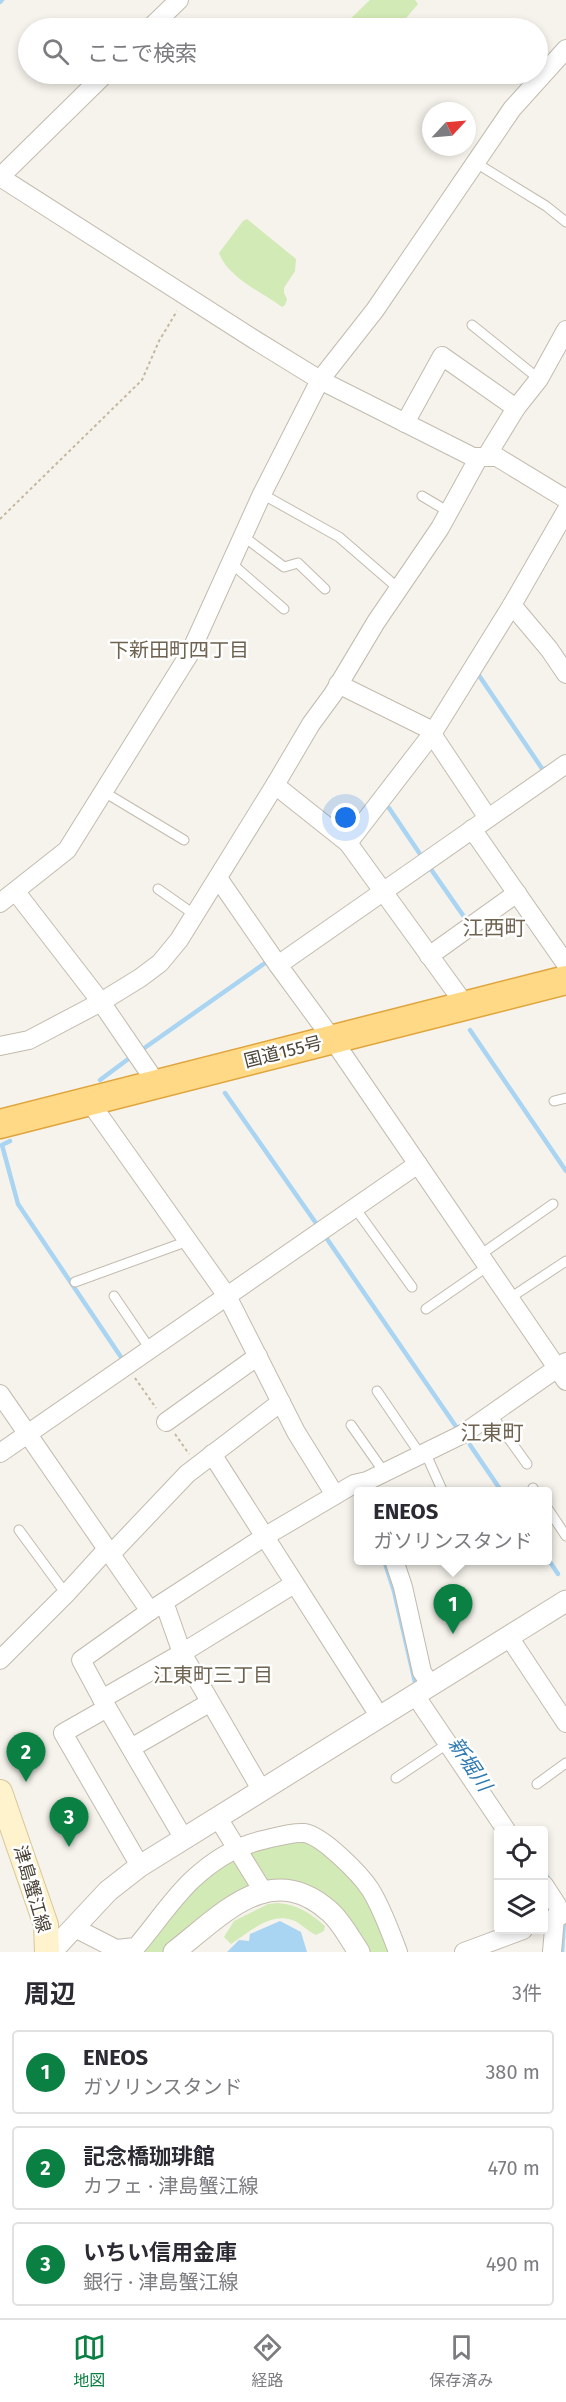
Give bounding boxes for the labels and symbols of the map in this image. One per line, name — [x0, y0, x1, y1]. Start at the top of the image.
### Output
north arrow — [422, 102, 476, 156]
district label: 下新田町四丁目 — [109, 638, 249, 662]
your location — [331, 803, 360, 832]
district label: 江西町 — [463, 915, 526, 941]
street label: 国道155号 — [242, 1032, 324, 1072]
district label: 江東町 — [461, 1420, 524, 1446]
pin: 1 — [434, 1584, 472, 1634]
district label: 江東町三丁目 — [153, 1663, 273, 1687]
pin: 2 — [6, 1732, 46, 1782]
water label: 新堀川 — [443, 1732, 498, 1797]
pin: 3 — [50, 1798, 88, 1847]
street label: 津島蟹江線 — [9, 1843, 55, 1935]

